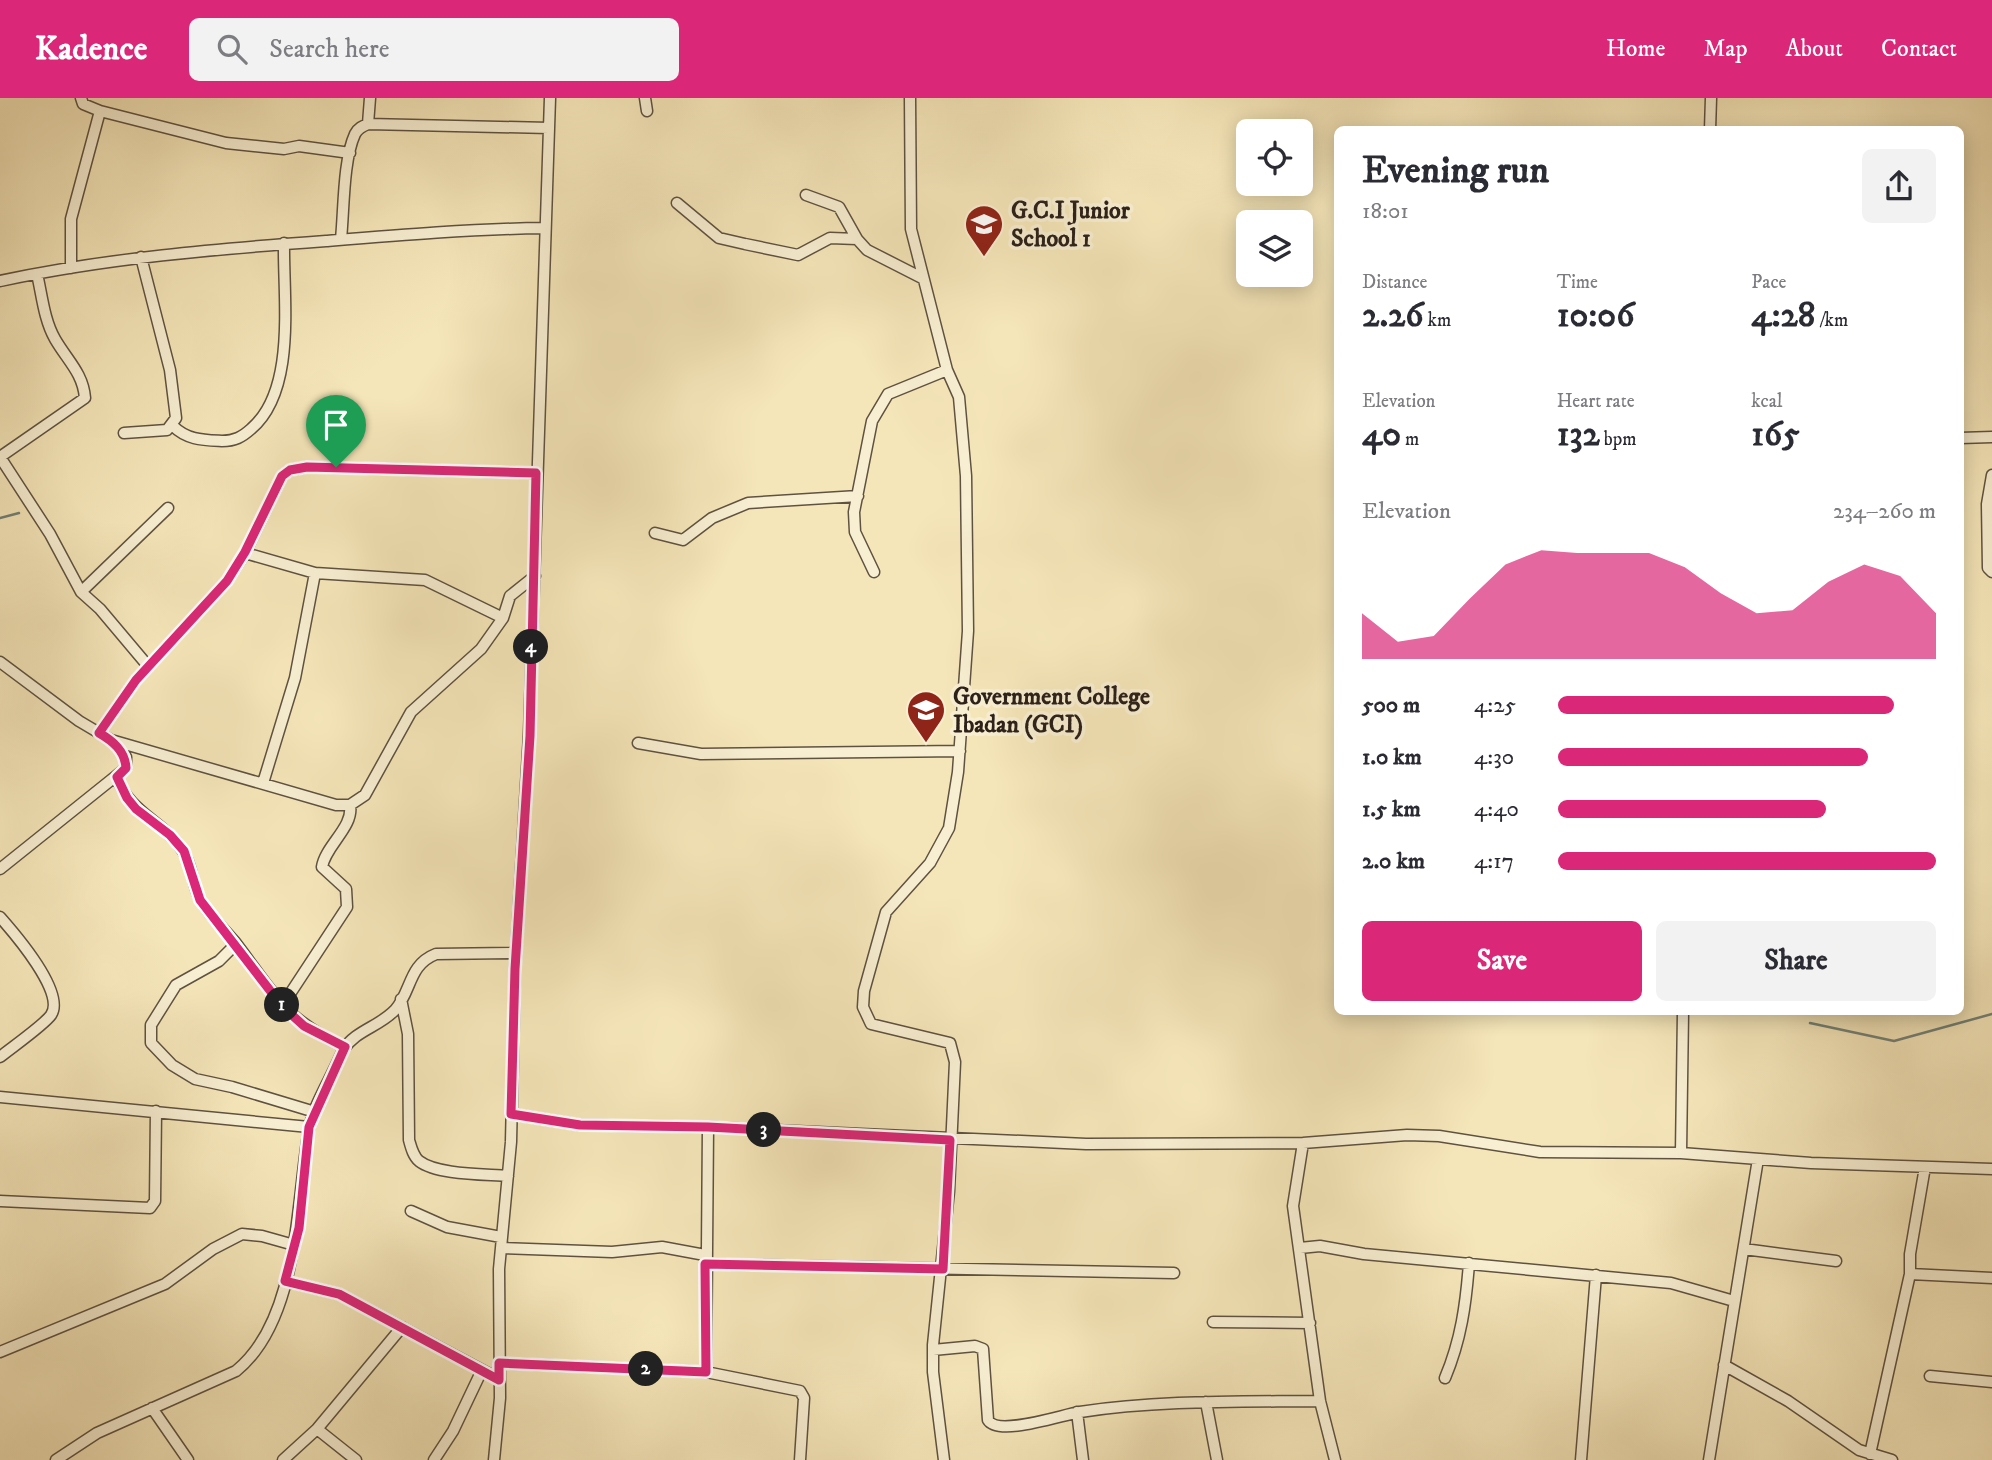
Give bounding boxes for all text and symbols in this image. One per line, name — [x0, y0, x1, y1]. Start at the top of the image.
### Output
search box — [189, 18, 679, 81]
text: Kadence — [35, 29, 147, 70]
icon: search — [213, 30, 251, 68]
text: Search here — [269, 33, 390, 66]
text: Home — [1606, 34, 1665, 64]
text: Map — [1703, 34, 1748, 64]
text: About — [1786, 34, 1843, 64]
text: Contact — [1881, 34, 1957, 64]
map controls — [1236, 119, 1313, 287]
button: locate — [1236, 119, 1313, 196]
text: Evening run — [1362, 147, 1549, 195]
button: share — [1862, 149, 1936, 223]
place label: G.C.I Junior School 1 — [1011, 196, 1131, 254]
text: 18:01 — [1362, 197, 1409, 226]
school or university icon: G.C.I Junior School 1 — [963, 203, 1005, 258]
button: layers — [1236, 210, 1313, 287]
text: Distance — [1362, 271, 1427, 294]
text: Time — [1557, 271, 1598, 294]
text: Pace — [1751, 271, 1786, 294]
text: 2.26 — [1362, 294, 1423, 338]
text: 10:06 — [1557, 294, 1634, 338]
text: 4:28 — [1751, 294, 1815, 338]
text: km — [1423, 309, 1451, 332]
text: /km — [1815, 309, 1848, 332]
text: Elevation — [1362, 390, 1436, 413]
text: Heart rate — [1557, 390, 1635, 413]
text: kcal — [1751, 390, 1783, 413]
pin — [306, 395, 366, 467]
icon: arrive — [317, 406, 355, 444]
text: 40 — [1362, 413, 1401, 457]
text: 132 — [1557, 413, 1600, 457]
text: 165 — [1751, 413, 1800, 457]
text: m — [1401, 428, 1419, 451]
text: bpm — [1600, 428, 1637, 451]
text: Elevation — [1362, 497, 1451, 526]
text: 234–260 m — [1833, 497, 1936, 526]
pin: 4 — [514, 630, 548, 664]
text: 4 — [525, 635, 536, 658]
place label: Government College Ibadan (GCI) — [953, 682, 1150, 740]
school or university icon: Government College Ibadan (GCI) — [905, 689, 947, 744]
text: 500 m — [1362, 691, 1420, 720]
text: 4:25 — [1474, 691, 1516, 720]
text: 1.0 km — [1362, 743, 1422, 772]
text: 4:30 — [1474, 743, 1514, 772]
text: 1.5 km — [1362, 795, 1421, 824]
text: 4:40 — [1474, 795, 1519, 824]
text: 2.0 km — [1362, 847, 1425, 876]
text: 4:17 — [1474, 847, 1514, 876]
button: Save — [1362, 921, 1642, 1001]
button: Share — [1656, 921, 1936, 1001]
pin: 1 — [264, 988, 300, 1023]
text: 1 — [278, 993, 285, 1016]
pin: 3 — [746, 1112, 782, 1148]
text: 3 — [760, 1118, 767, 1141]
pin: 2 — [628, 1352, 664, 1386]
text: 2 — [641, 1357, 650, 1380]

